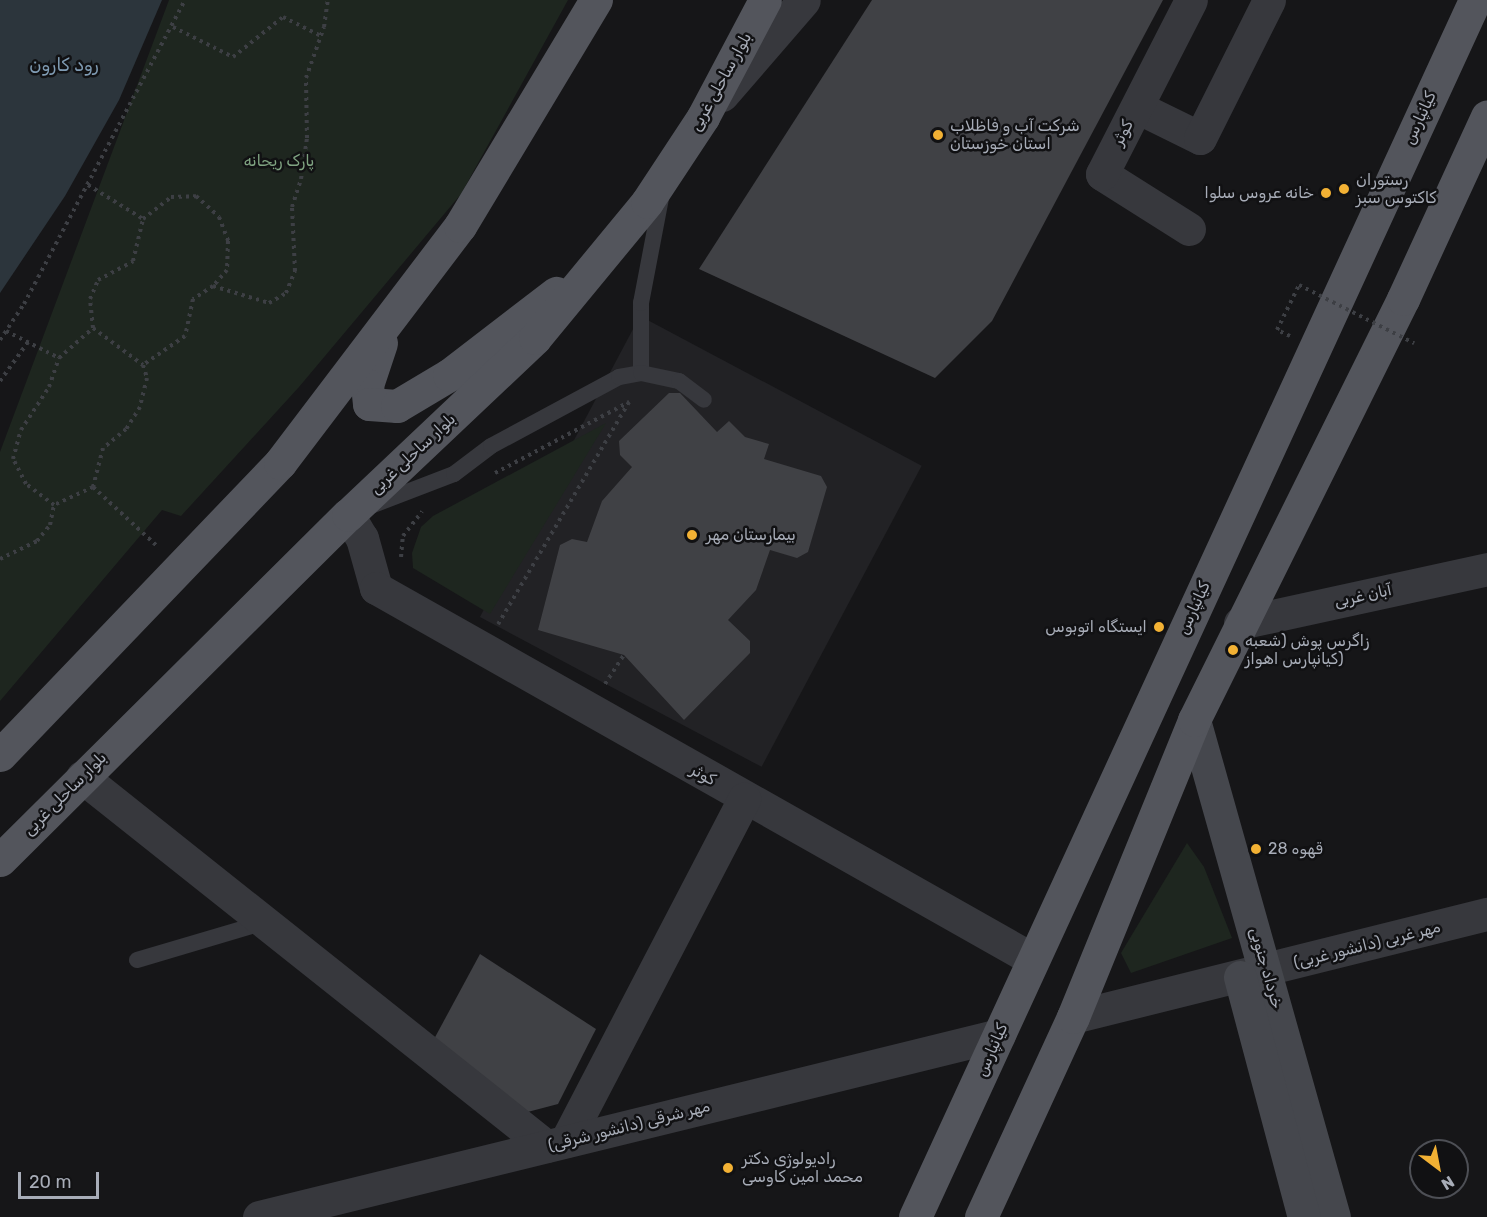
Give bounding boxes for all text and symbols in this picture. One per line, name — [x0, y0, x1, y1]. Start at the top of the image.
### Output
street label: بلوار ساحلی غربی — [686, 29, 756, 135]
water label: رود کارون — [29, 54, 99, 76]
street label: کیانپارس — [1399, 89, 1441, 147]
place label: شرکت آب و فاظلاب استان خوزستان — [950, 116, 1080, 154]
street label: کوثر — [1109, 117, 1137, 149]
marker: شرکت آب و فاظلاب استان خوزستان — [931, 128, 945, 142]
park label: پارک ریحانه — [244, 151, 314, 171]
place label: رستوران کاکتوس سبز — [1356, 170, 1437, 208]
marker: رستوران کاکتوس سبز — [1337, 182, 1351, 196]
place label: خانه عروس سلوا — [1204, 183, 1314, 203]
marker: خانه عروس سلوا — [1319, 186, 1333, 200]
street label: بلوار ساحلی غربی — [366, 410, 460, 498]
place label: بیمارستان مهر — [706, 525, 796, 545]
marker: بیمارستان مهر — [683, 526, 701, 544]
street label: کیانپارس — [1173, 579, 1215, 637]
street label: آبان غربی — [1332, 581, 1394, 611]
place label: ایستگاه اتوبوس — [1045, 617, 1147, 637]
marker: ایستگاه اتوبوس — [1152, 620, 1166, 634]
place label: زاگرس پوش (شعبه کیانپارس اهواز) — [1245, 631, 1369, 669]
marker: زاگرس پوش (شعبه کیانپارس اهواز) — [1226, 643, 1240, 657]
street label: بلوار ساحلی غربی — [19, 748, 111, 840]
street label: کوثر — [687, 760, 719, 790]
place label: قهوه 28 — [1268, 839, 1323, 859]
marker: قهوه 28 — [1249, 842, 1263, 856]
street label: (دانشور غربی) مهر غربی — [1292, 917, 1442, 973]
street label: خرداد جنوبی — [1245, 925, 1287, 1011]
street label: کیانپارس — [972, 1021, 1012, 1079]
street label: مهر شرقی (دانشور شرقی) — [546, 1097, 712, 1155]
north arrow — [1409, 1139, 1469, 1199]
place label: رادیولوژی دکتر محمد امین کاوسی — [742, 1149, 863, 1187]
marker: رادیولوژی دکتر محمد امین کاوسی — [719, 1159, 737, 1177]
scale bar — [21, 1160, 102, 1198]
text: 20 m — [29, 1171, 71, 1193]
text: N — [1438, 1172, 1458, 1194]

